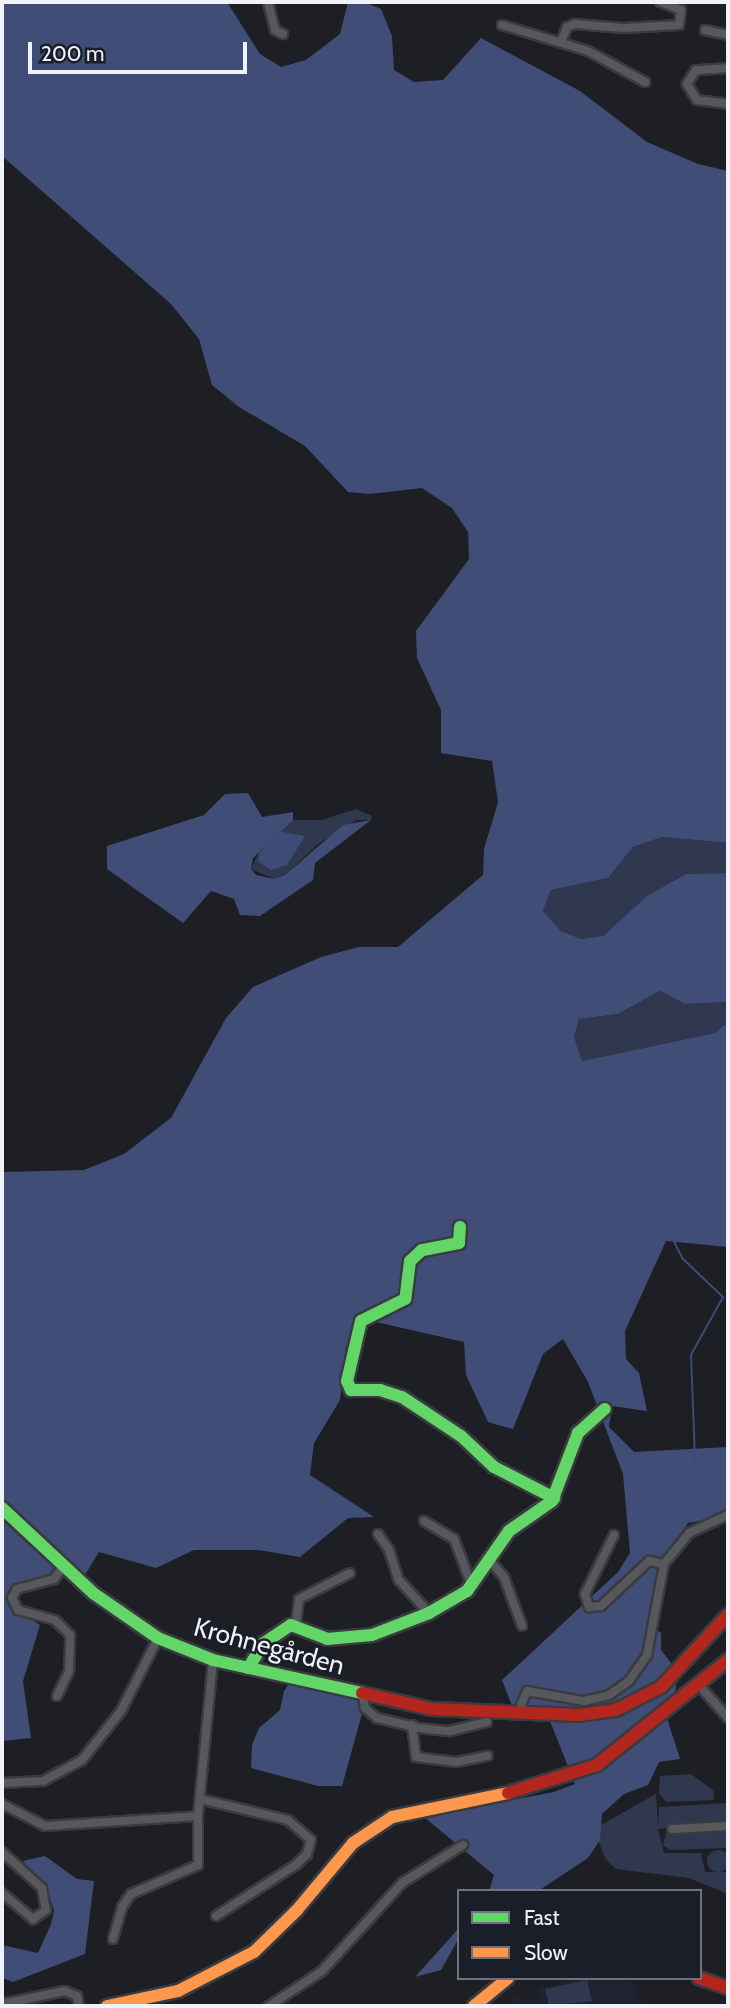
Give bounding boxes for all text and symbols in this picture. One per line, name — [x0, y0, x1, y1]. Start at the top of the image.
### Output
scale bar — [32, 28, 250, 72]
text: 200 m — [41, 41, 104, 66]
street label: Krohnegården — [190, 1612, 348, 1682]
legend — [457, 1889, 702, 1980]
text: Fast — [524, 1905, 560, 1930]
text: Slow — [524, 1940, 568, 1965]

